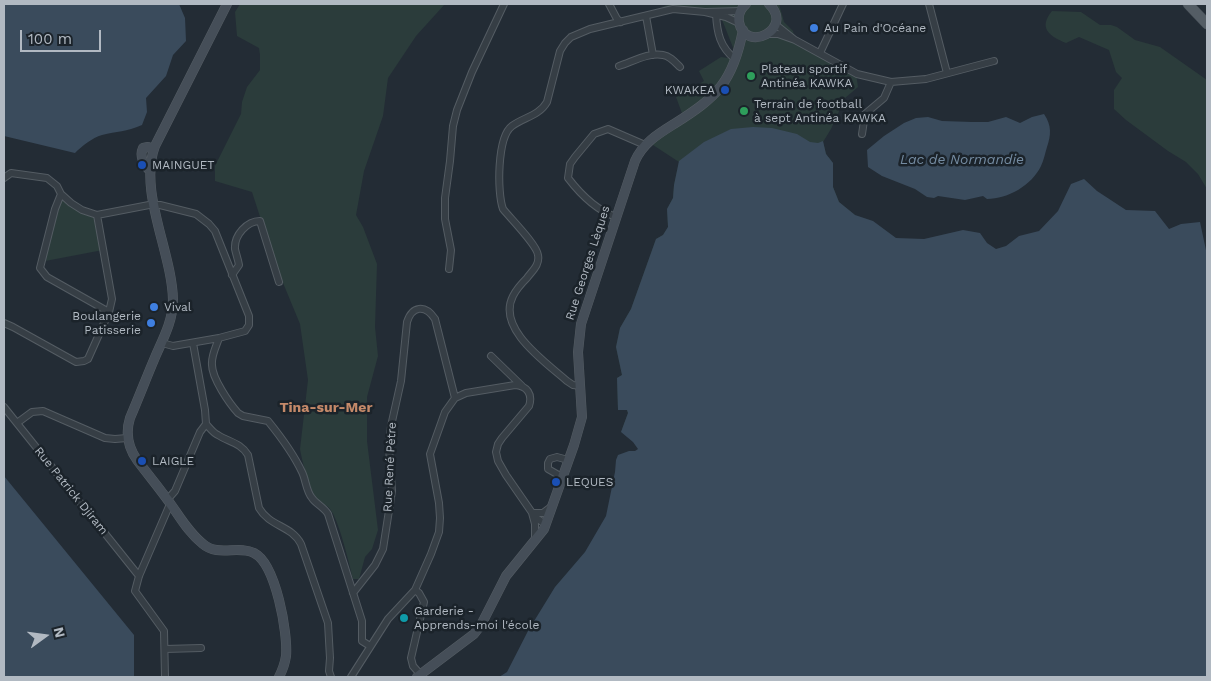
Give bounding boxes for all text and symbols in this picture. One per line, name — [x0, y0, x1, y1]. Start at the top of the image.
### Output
scale bar — [22, 20, 104, 52]
place label: Au Pain d'Océane — [824, 21, 926, 35]
marker: Au Pain d'Océane — [808, 22, 820, 34]
text: 100 m — [28, 30, 72, 48]
place label: Plateau sportif Antinéa KAWKA — [761, 62, 852, 90]
marker: Plateau sportif Antinéa KAWKA — [745, 70, 757, 82]
place label: KWAKEA — [665, 83, 715, 97]
marker: KWAKEA — [719, 84, 731, 96]
place label: Terrain de football à sept Antinéa KAWKA — [754, 97, 886, 125]
marker: Terrain de football à sept Antinéa KAWKA — [738, 105, 750, 117]
water label: Lac de Normandie — [900, 152, 1024, 168]
place label: MAINGUET — [152, 158, 215, 172]
marker: MAINGUET — [136, 159, 148, 171]
street label: Rue Georges Lèques — [563, 204, 613, 322]
place label: Vival — [164, 300, 192, 314]
marker: Vival — [148, 301, 160, 313]
place label: Boulangerie Patisserie — [72, 309, 141, 337]
marker: Boulangerie Patisserie — [145, 317, 157, 329]
district label: Tina-sur-Mer — [280, 400, 372, 416]
street label: Rue René Pètre — [380, 422, 400, 512]
street label: Rue Patrick Djiram — [31, 444, 111, 538]
place label: LAIGLE — [152, 454, 194, 468]
marker: LAIGLE — [136, 455, 148, 467]
place label: LEQUES — [566, 475, 613, 489]
marker: LEQUES — [550, 476, 562, 488]
place label: Garderie - Apprends-moi l'école — [414, 604, 539, 632]
north arrow — [20, 611, 70, 661]
marker: Garderie - Apprends-moi l'école — [398, 612, 410, 624]
text: N — [51, 625, 69, 639]

